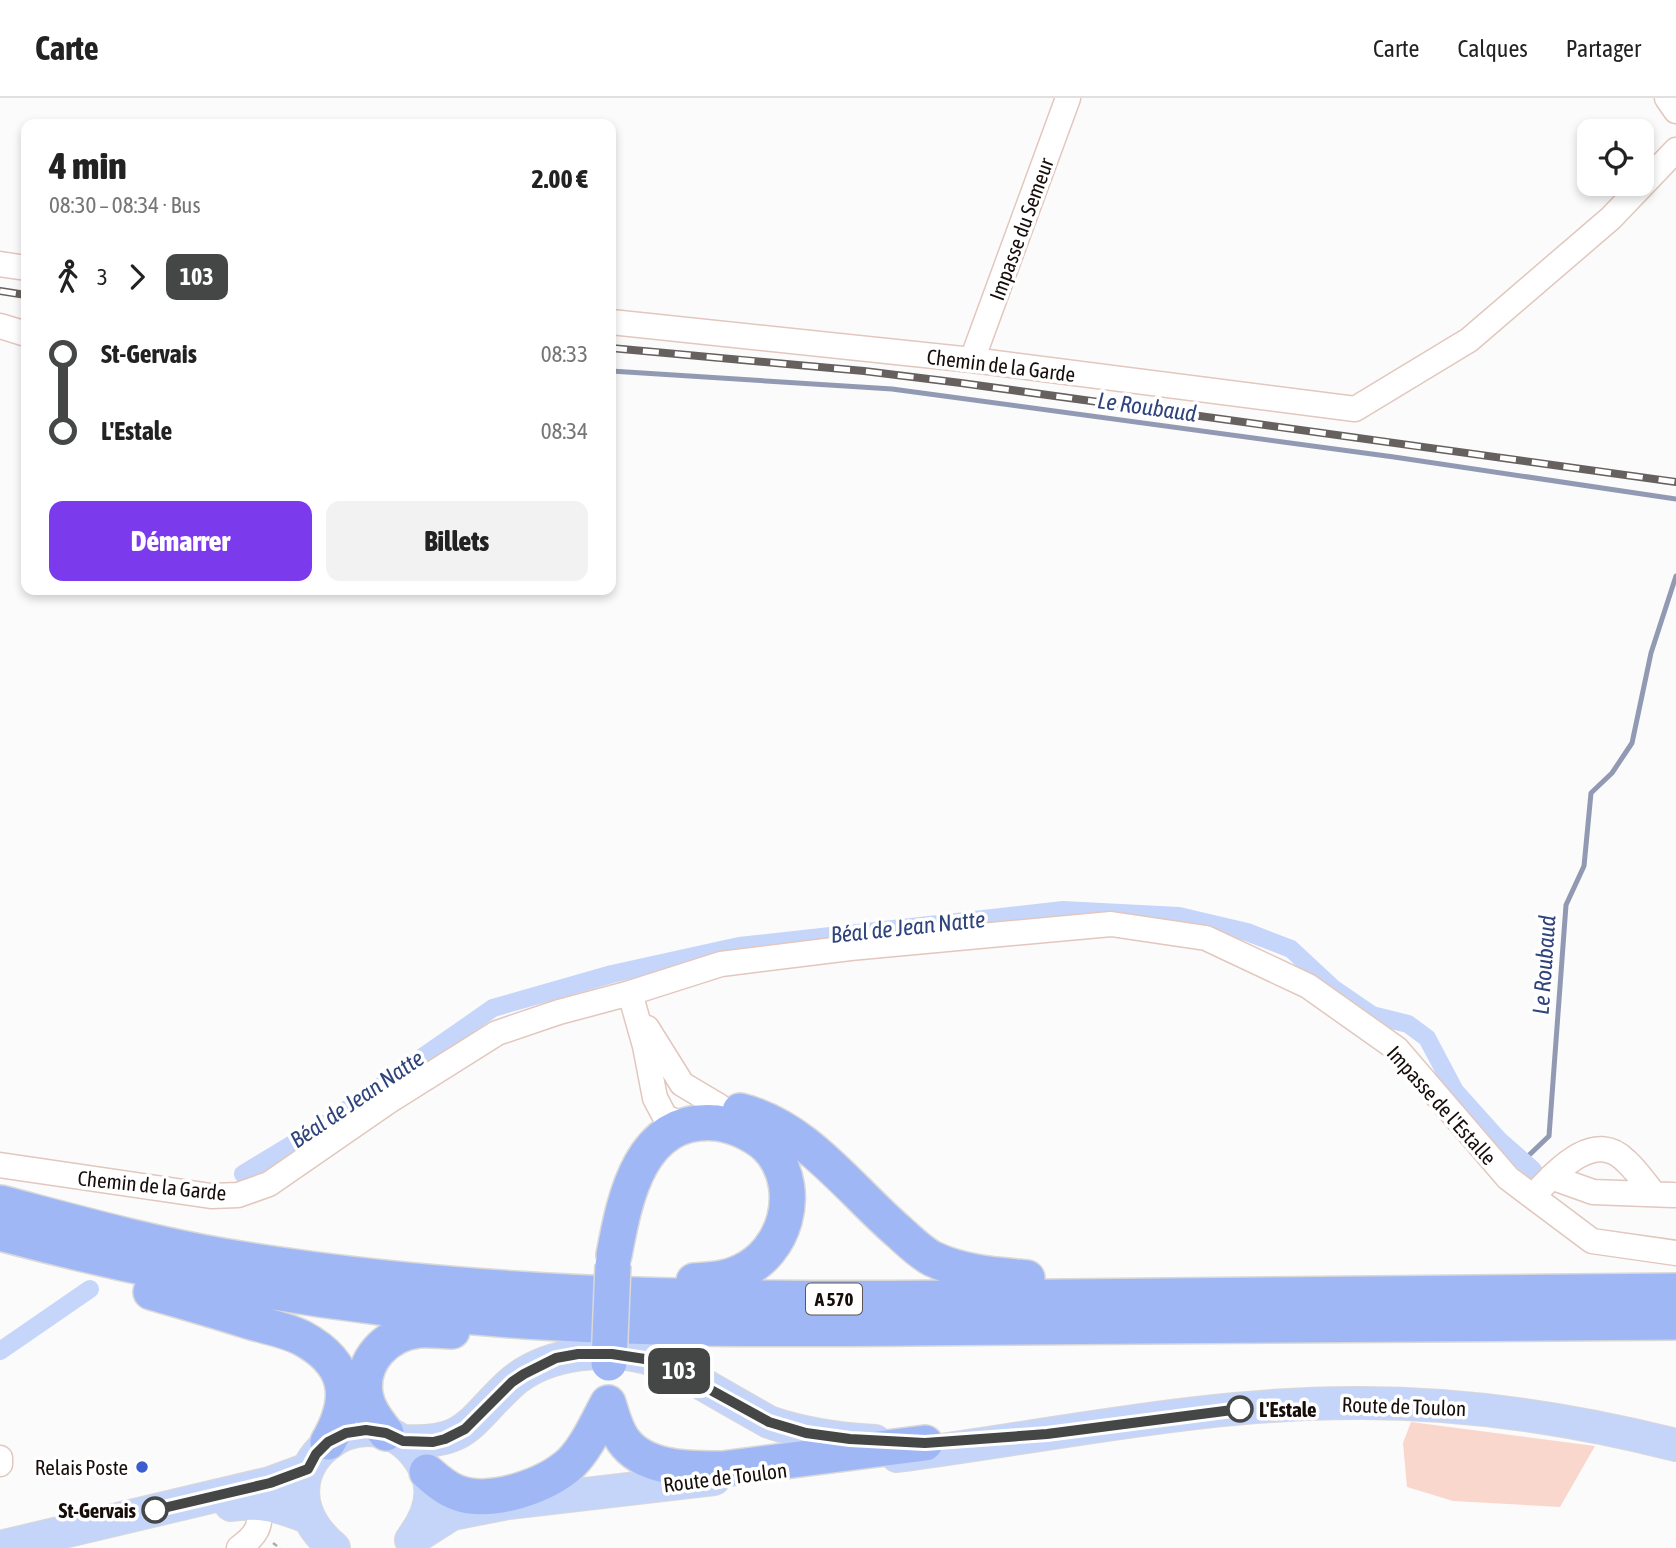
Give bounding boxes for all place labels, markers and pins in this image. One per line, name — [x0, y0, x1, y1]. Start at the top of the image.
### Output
marker: L'Estale — [1227, 1396, 1253, 1422]
place label: L'Estale — [1259, 1397, 1317, 1421]
place label: Relais Poste — [35, 1455, 128, 1479]
marker: Relais Poste — [134, 1459, 150, 1475]
marker: St-Gervais — [142, 1497, 168, 1523]
place label: St-Gervais — [59, 1498, 137, 1522]

